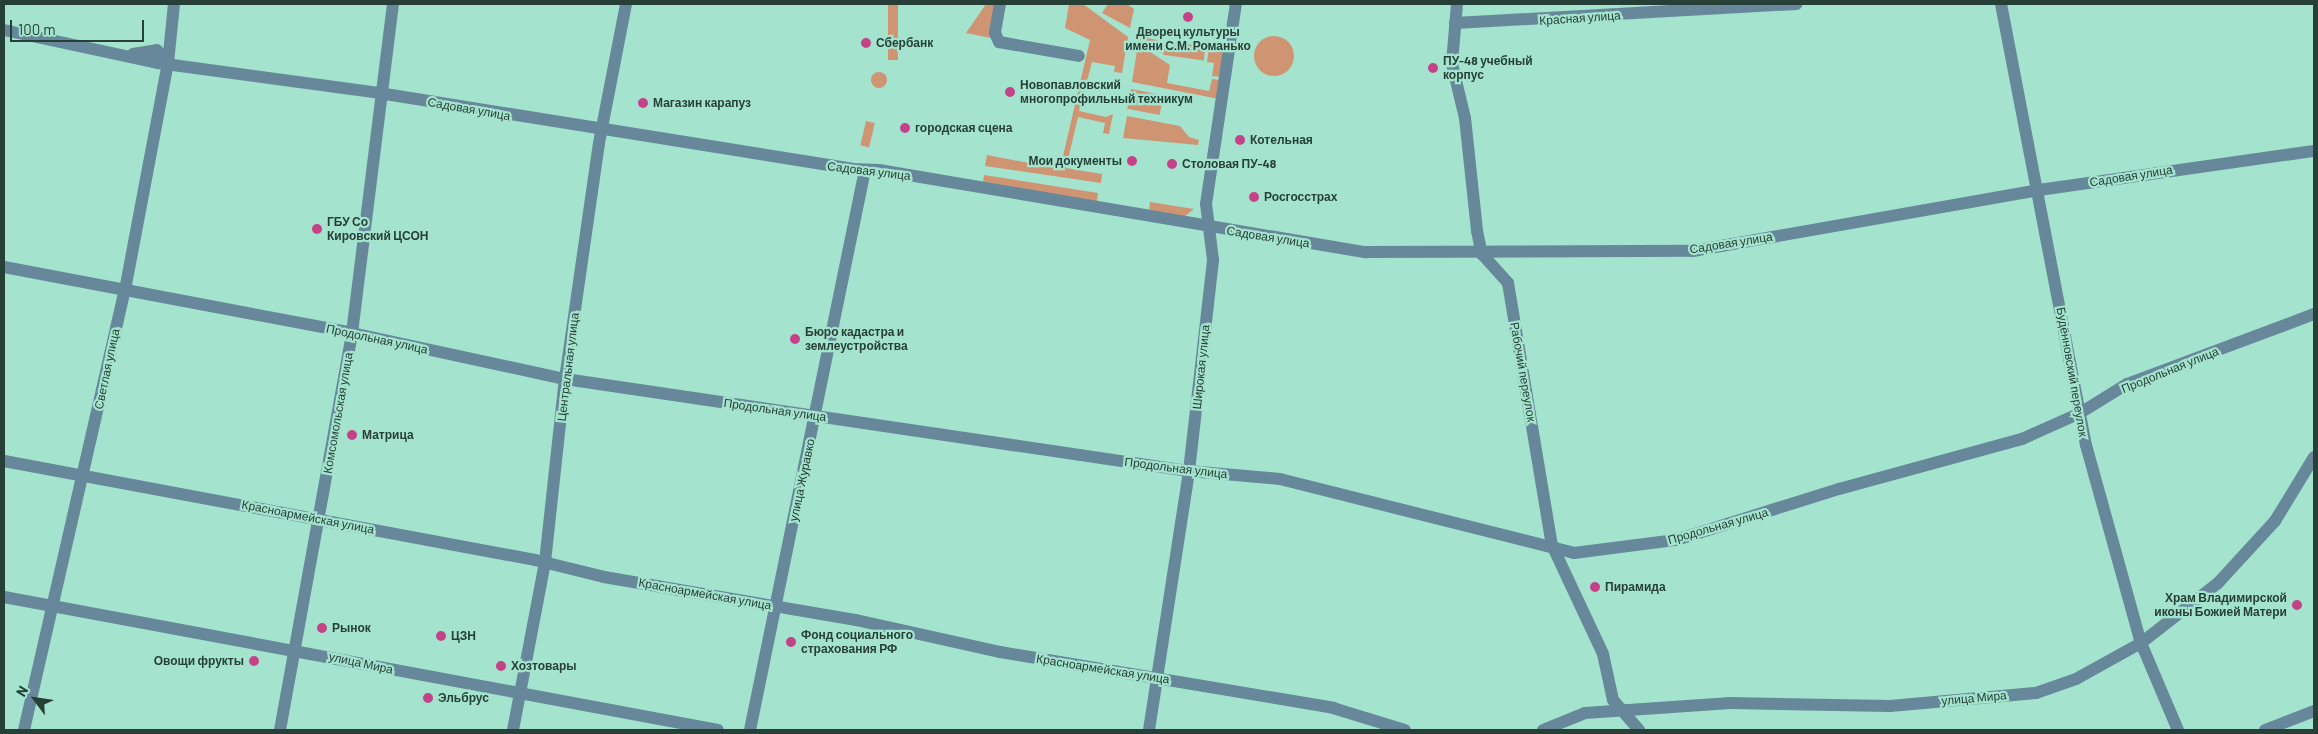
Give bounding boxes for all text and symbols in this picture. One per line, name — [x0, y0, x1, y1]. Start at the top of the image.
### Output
street label: Красная улица — [1539, 8, 1621, 28]
scale bar — [12, 10, 146, 42]
marker: Дворец культуры имени С.М. Романько — [1182, 11, 1194, 23]
text: 100 m — [18, 20, 56, 38]
place label: Дворец культуры имени С.М. Романько — [1125, 25, 1251, 53]
place label: Сбербанк — [876, 36, 933, 50]
marker: Сбербанк — [860, 37, 872, 49]
place label: ПУ-48 учебный корпус — [1443, 54, 1533, 82]
marker: ПУ-48 учебный корпус — [1427, 62, 1439, 74]
place label: Новопавловский многопрофильный техникум — [1020, 78, 1193, 106]
marker: Новопавловский многопрофильный техникум — [1004, 86, 1016, 98]
street label: Садовая улица — [426, 95, 512, 123]
place label: Магазин карапуз — [653, 96, 751, 110]
marker: Магазин карапуз — [637, 97, 649, 109]
place label: городская сцена — [915, 121, 1013, 135]
marker: городская сцена — [899, 122, 911, 134]
place label: Котельная — [1250, 133, 1313, 147]
marker: Котельная — [1234, 134, 1246, 146]
place label: Мои документы — [1029, 154, 1122, 168]
marker: Мои документы — [1126, 155, 1138, 167]
place label: Столовая ПУ-48 — [1182, 157, 1276, 171]
marker: Столовая ПУ-48 — [1166, 158, 1178, 170]
street label: Садовая улица — [826, 159, 912, 183]
street label: Садовая улица — [2088, 162, 2174, 190]
place label: Росгосстрах — [1264, 190, 1337, 204]
marker: Росгосстрах — [1248, 191, 1260, 203]
place label: ГБУ Со Кировский ЦСОН — [327, 215, 428, 243]
marker: ГБУ Со Кировский ЦСОН — [311, 223, 323, 235]
street label: Садовая улица — [1225, 223, 1311, 251]
street label: Садовая улица — [1688, 229, 1774, 257]
street label: Будённовский переулок — [2054, 306, 2090, 438]
street label: Центральная улица — [554, 312, 582, 422]
street label: Продольная улица — [325, 321, 429, 357]
street label: Рабочий переулок — [1507, 321, 1539, 423]
street label: Широкая улица — [1189, 324, 1213, 410]
place label: Бюро кадастра и землеустройства — [805, 325, 908, 353]
street label: Светлая улица — [91, 327, 123, 411]
marker: Бюро кадастра и землеустройства — [789, 333, 801, 345]
street label: Продольная улица — [2119, 344, 2221, 396]
street label: Комсомольская улица — [320, 351, 356, 475]
street label: Продольная улица — [723, 396, 827, 424]
place label: Матрица — [362, 428, 414, 442]
marker: Матрица — [346, 429, 358, 441]
street label: улица Журавко — [786, 437, 818, 523]
street label: Продольная улица — [1124, 455, 1228, 481]
street label: Красноармейская улица — [241, 497, 375, 537]
street label: Продольная улица — [1666, 505, 1770, 547]
street label: Красноармейская улица — [637, 575, 773, 613]
place label: Пирамида — [1605, 580, 1666, 594]
marker: Пирамида — [1589, 581, 1601, 593]
place label: Храм Владимирской иконы Божией Матери — [2154, 591, 2287, 619]
marker: Храм Владимирской иконы Божией Матери — [2291, 599, 2303, 611]
place label: Рынок — [332, 621, 371, 635]
marker: Рынок — [316, 622, 328, 634]
place label: Фонд социального страхования РФ — [801, 628, 913, 656]
place label: ЦЗН — [451, 629, 476, 643]
marker: ЦЗН — [435, 630, 447, 642]
marker: Фонд социального страхования РФ — [785, 636, 797, 648]
street label: улица Мира — [328, 649, 394, 677]
street label: Красноармейская улица — [1035, 651, 1171, 687]
place label: Овощи фрукты — [154, 654, 244, 668]
marker: Овощи фрукты — [248, 655, 260, 667]
place label: Хозтовары — [511, 659, 577, 673]
marker: Хозтовары — [495, 660, 507, 672]
north arrow — [10, 674, 60, 724]
text: N — [12, 683, 31, 699]
street label: улица Мира — [1941, 688, 2007, 708]
place label: Эльбрус — [438, 691, 489, 705]
marker: Эльбрус — [422, 692, 434, 704]

